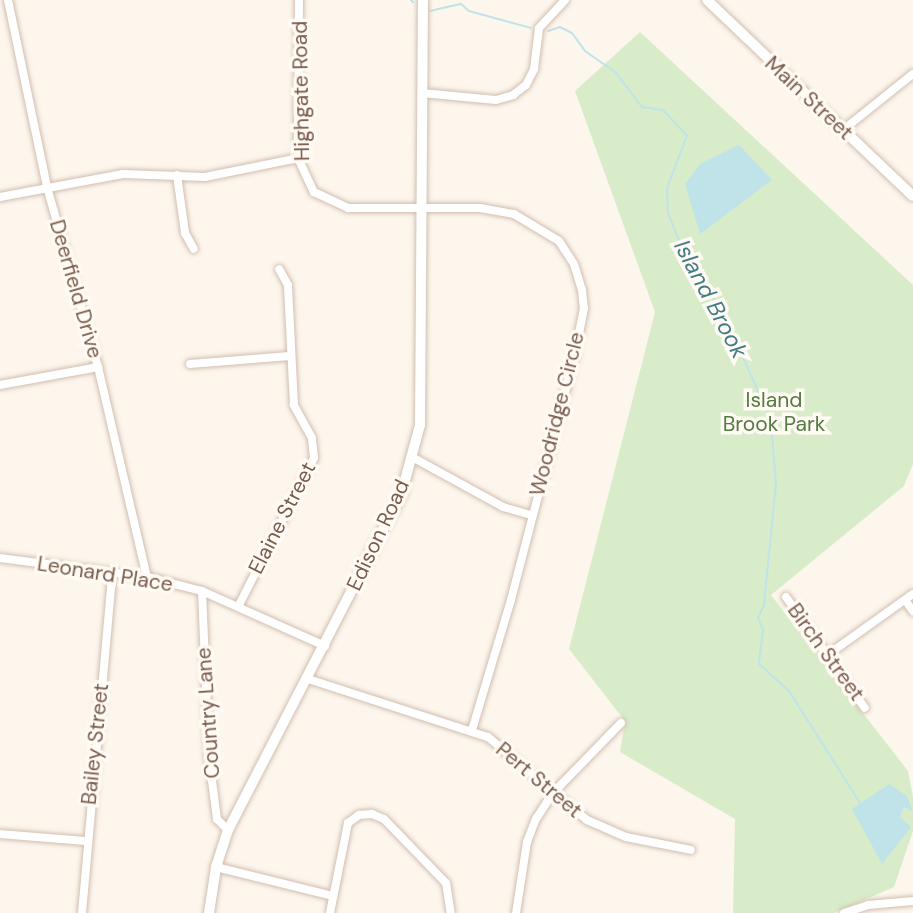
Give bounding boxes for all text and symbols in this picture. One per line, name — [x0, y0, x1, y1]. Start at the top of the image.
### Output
street label: Highgate Road — [287, 21, 315, 161]
street label: Main Street — [760, 51, 858, 145]
street label: Deerfield Drive — [44, 217, 108, 361]
water label: Island Brook — [668, 235, 754, 363]
street label: Woodridge Circle — [524, 329, 590, 499]
park label: Island Brook Park — [723, 387, 825, 437]
street label: Elaine Street — [243, 458, 321, 578]
street label: Edison Road — [341, 475, 415, 595]
street label: Leonard Place — [35, 551, 175, 597]
street label: Birch Street — [782, 598, 870, 706]
street label: Country Lane — [191, 647, 225, 779]
street label: Bailey Street — [76, 682, 114, 806]
street label: Pert Street — [491, 737, 587, 823]

